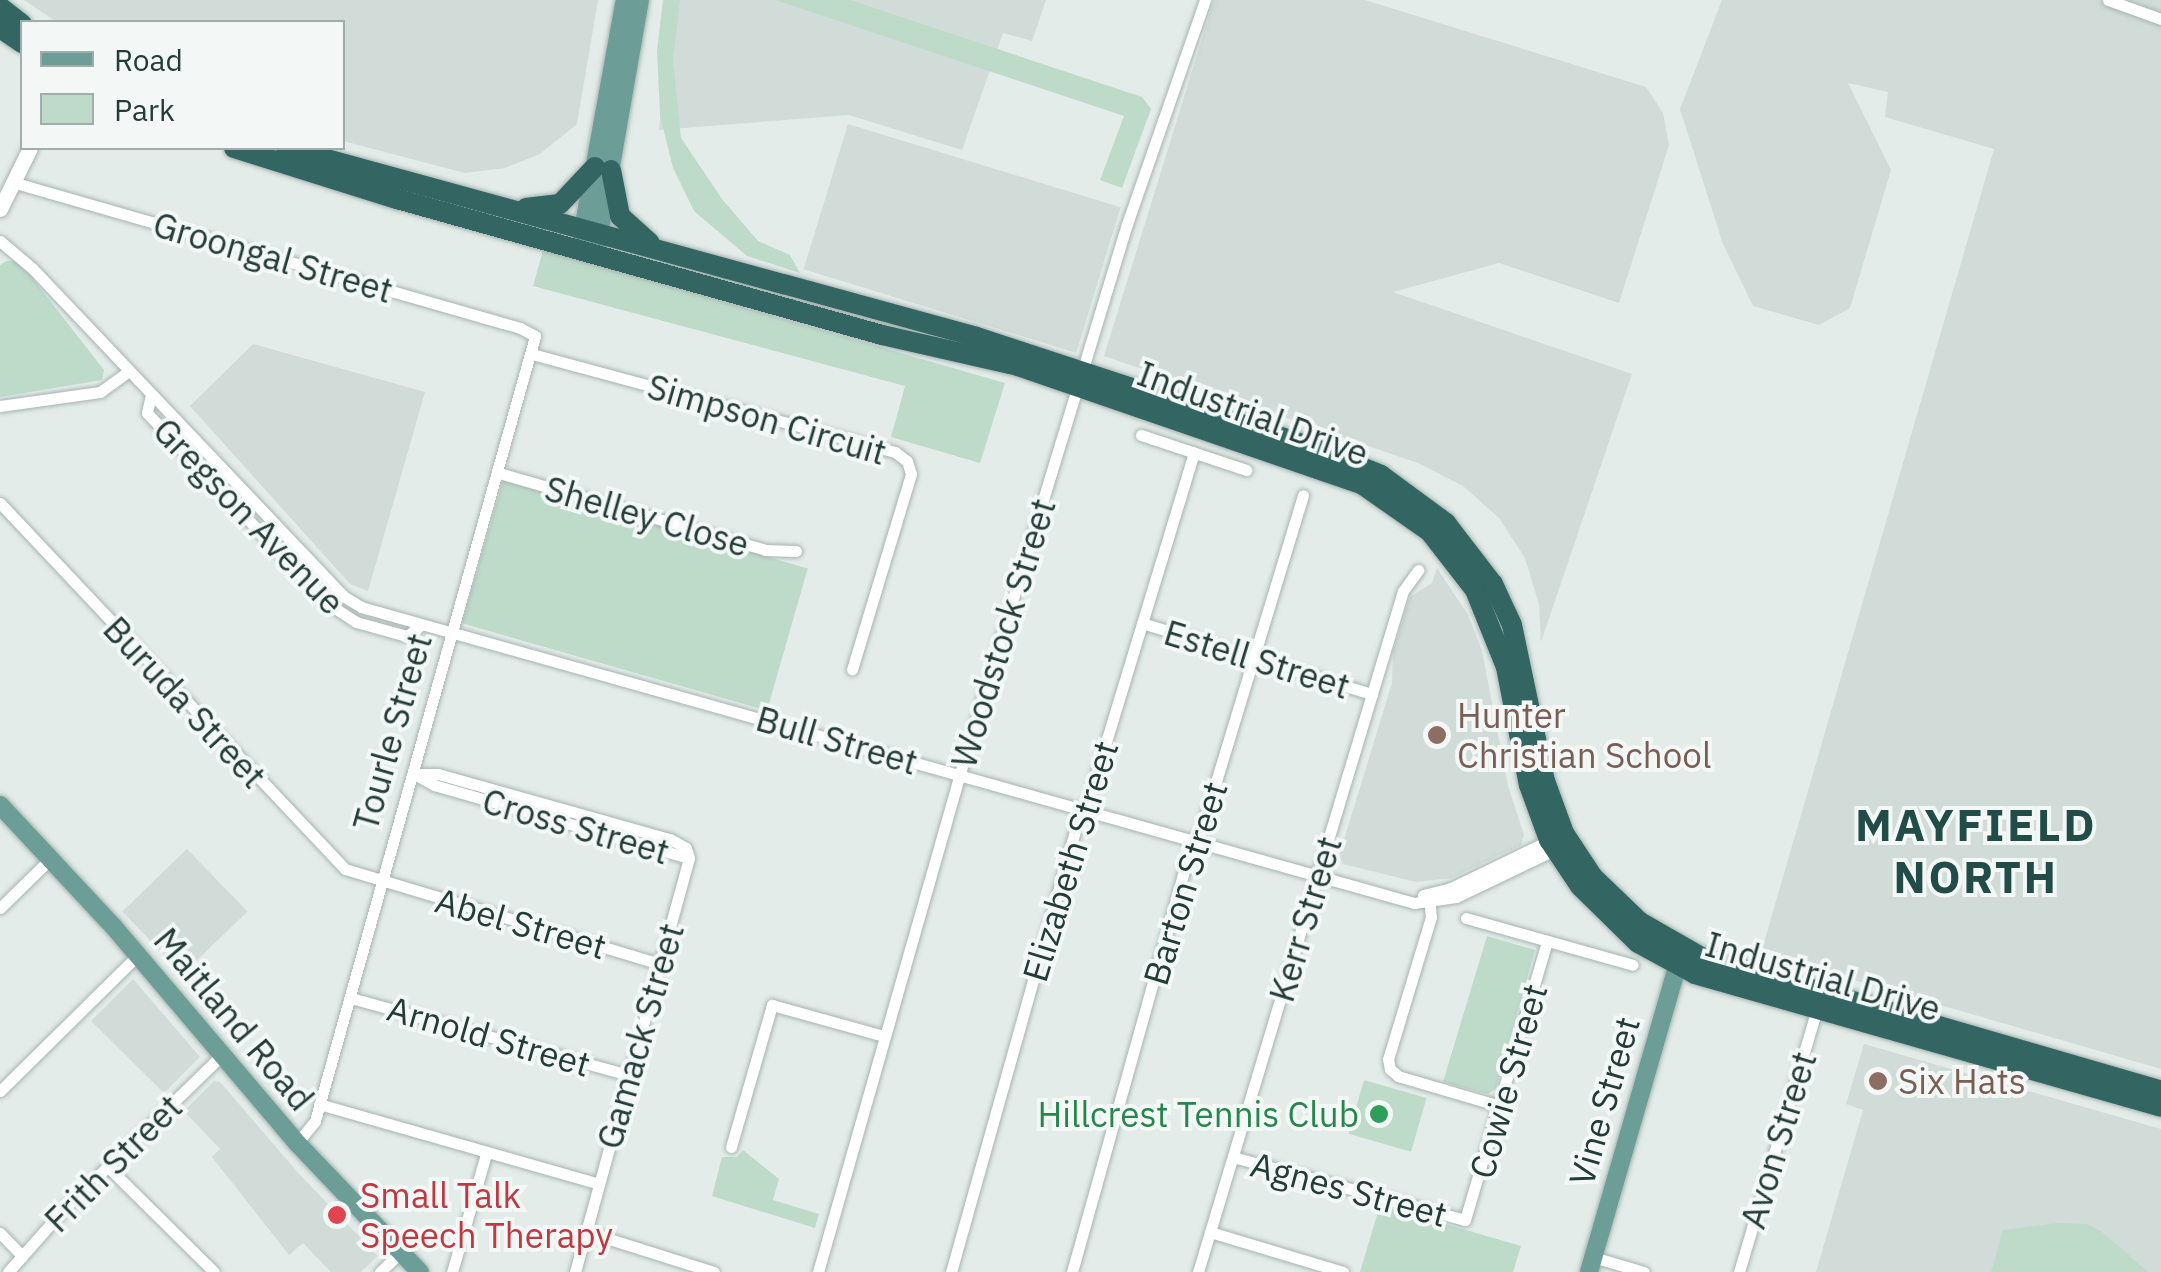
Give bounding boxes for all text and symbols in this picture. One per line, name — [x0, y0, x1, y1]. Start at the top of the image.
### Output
legend — [20, 20, 345, 150]
text: Road — [114, 40, 183, 79]
text: Park — [114, 90, 175, 129]
street label: Groongal Street — [149, 203, 397, 311]
street label: Industrial Drive — [1132, 352, 1374, 474]
street label: Simpson Circuit — [643, 365, 891, 473]
street label: Gregson Avenue — [145, 409, 353, 623]
street label: Shelley Close — [540, 467, 754, 565]
street label: Woodstock Street — [942, 493, 1064, 773]
street label: Buruda Street — [95, 608, 275, 796]
street label: Estell Street — [1159, 611, 1355, 707]
street label: Tourle Street — [344, 629, 440, 835]
place label: Hunter Christian School — [1457, 694, 1711, 776]
street label: Bull Street — [751, 697, 923, 783]
marker: Hunter Christian School — [1426, 724, 1448, 746]
street label: Elizabeth Street — [1013, 736, 1127, 986]
street label: Barton Street — [1134, 776, 1236, 990]
street label: Cross Street — [478, 779, 674, 873]
district label: MAYFIELD NORTH — [1855, 798, 2097, 904]
street label: Kerr Street — [1260, 831, 1350, 1007]
street label: Abel Street — [431, 879, 611, 967]
street label: Gamack Street — [588, 918, 692, 1154]
street label: Maitland Road — [146, 919, 322, 1119]
street label: Industrial Drive — [1701, 922, 1945, 1030]
street label: Cowie Street — [1460, 979, 1556, 1183]
street label: Arnold Street — [383, 987, 595, 1085]
street label: Vine Street — [1560, 1012, 1648, 1190]
street label: Avon Street — [1731, 1047, 1825, 1233]
place label: Six Hats — [1898, 1060, 2026, 1102]
marker: Six Hats — [1867, 1070, 1889, 1092]
street label: Frith Street — [36, 1086, 190, 1240]
place label: Hillcrest Tennis Club — [1038, 1093, 1359, 1135]
marker: Hillcrest Tennis Club — [1368, 1103, 1390, 1125]
street label: Agnes Street — [1246, 1143, 1452, 1235]
place label: Small Talk Speech Therapy — [360, 1174, 613, 1256]
marker: Small Talk Speech Therapy — [324, 1202, 350, 1228]

